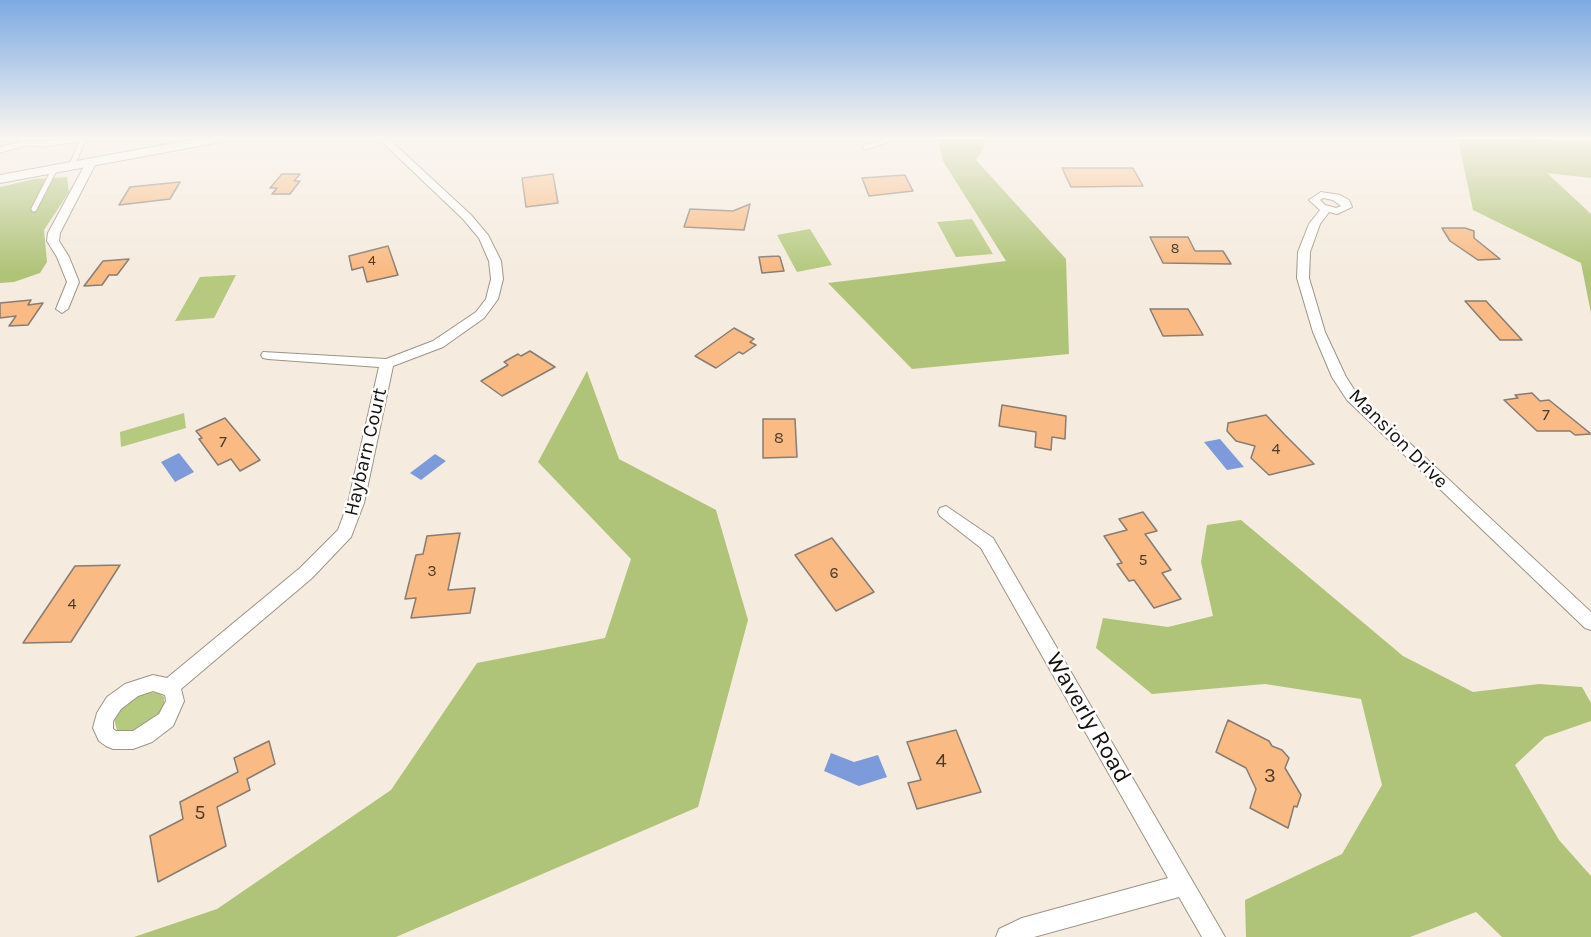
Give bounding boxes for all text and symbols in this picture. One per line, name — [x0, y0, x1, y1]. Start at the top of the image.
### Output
house number: 8 — [1171, 241, 1179, 257]
house number: 4 — [368, 253, 376, 269]
street label: Mansion Drive — [1343, 384, 1453, 494]
street label: Haybarn Court — [340, 386, 392, 518]
house number: 7 — [1542, 405, 1550, 425]
house number: 8 — [774, 428, 784, 448]
house number: 7 — [219, 432, 227, 452]
house number: 4 — [1272, 439, 1280, 459]
house number: 5 — [1138, 550, 1148, 570]
house number: 3 — [427, 561, 437, 581]
house number: 6 — [829, 563, 839, 583]
house number: 4 — [68, 594, 76, 614]
street label: Waverly Road — [1039, 648, 1137, 788]
house number: 4 — [935, 749, 947, 773]
house number: 3 — [1264, 764, 1276, 788]
house number: 5 — [194, 801, 206, 825]

